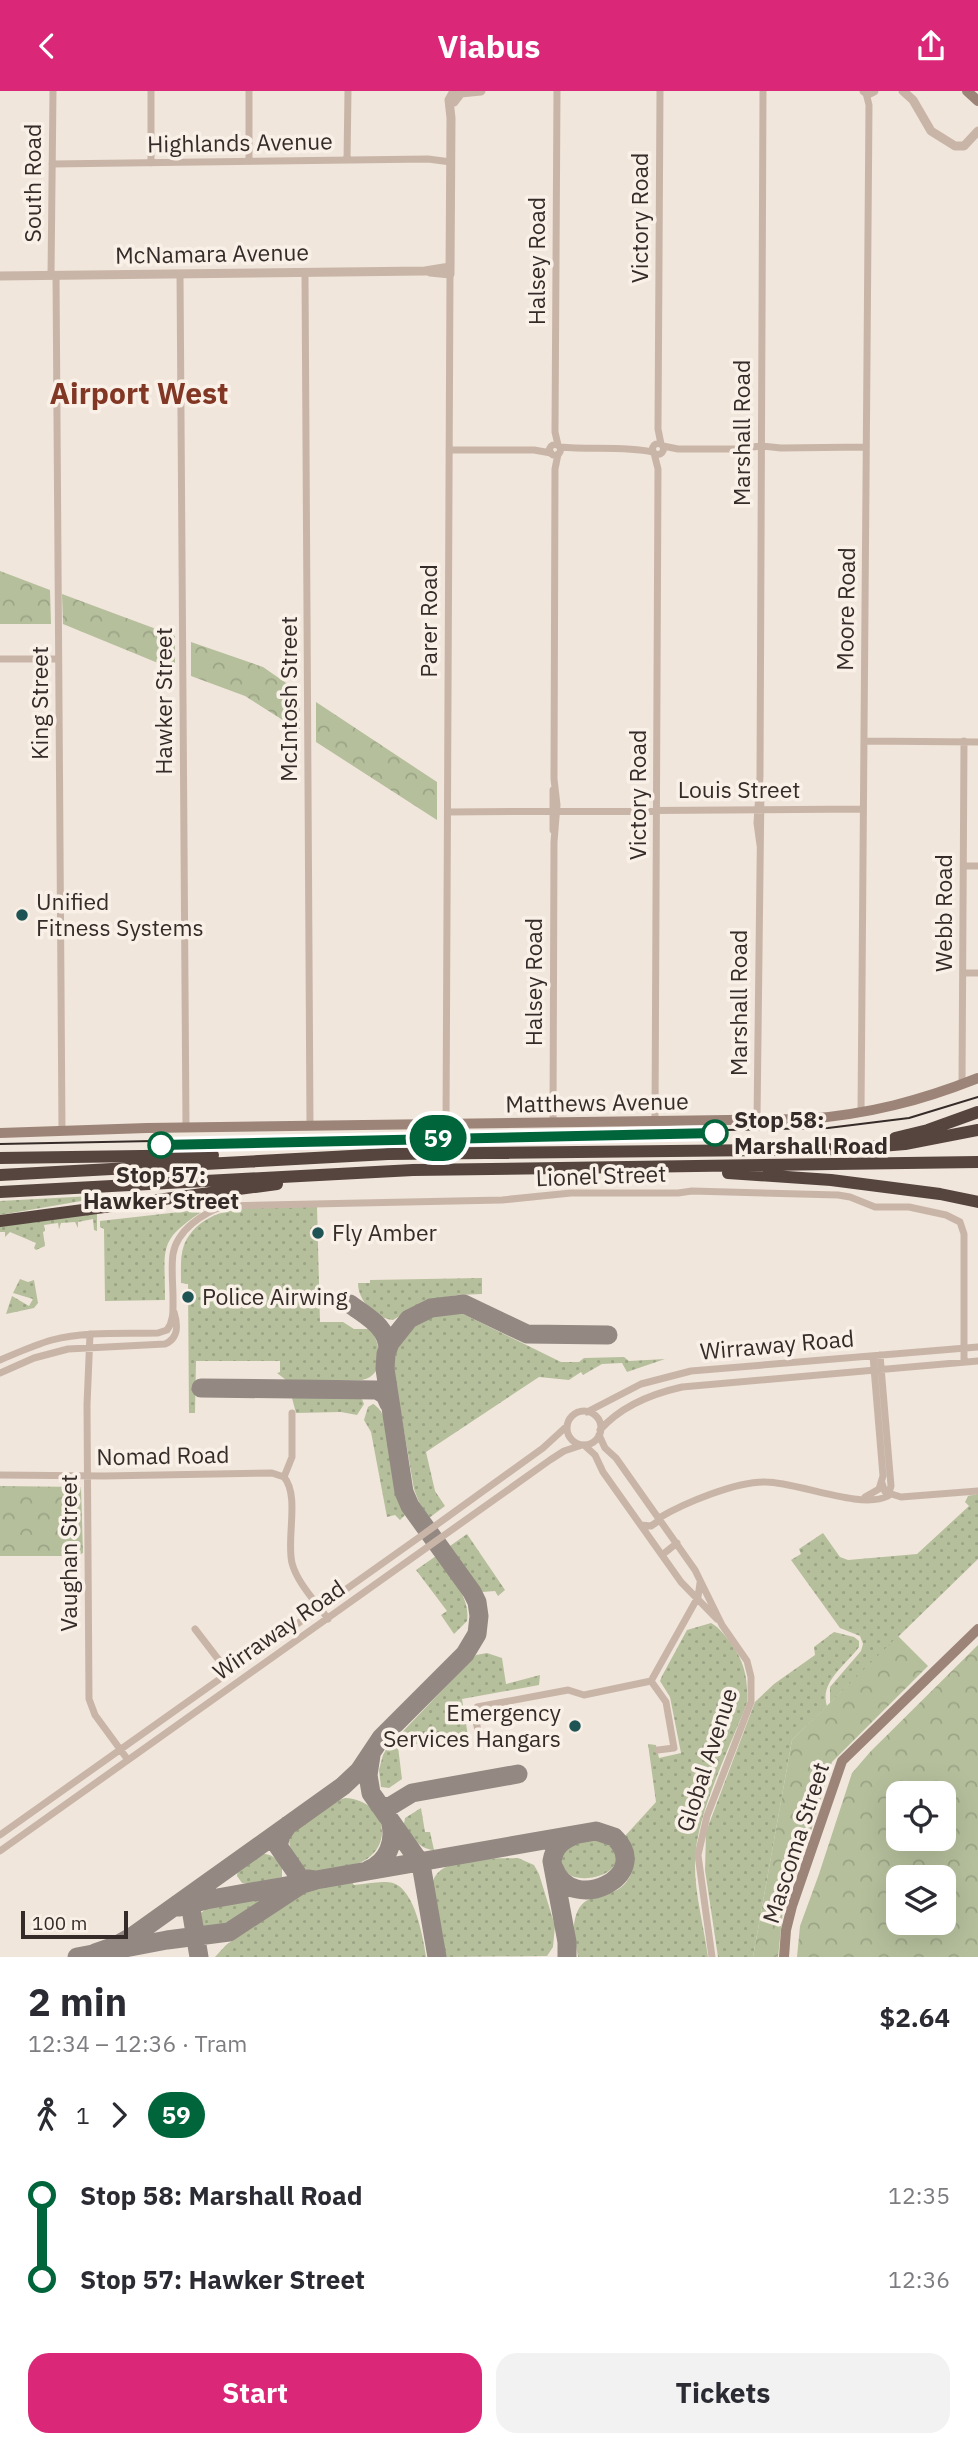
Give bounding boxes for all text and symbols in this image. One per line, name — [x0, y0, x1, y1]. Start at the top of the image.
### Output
text: Viabus — [438, 25, 540, 67]
icon: back — [28, 27, 66, 65]
icon: share — [912, 27, 950, 65]
street label: South Road — [17, 124, 47, 242]
street label: Highlands Avenue — [147, 125, 333, 159]
street label: Victory Road — [624, 153, 654, 283]
street label: Halsey Road — [521, 197, 551, 325]
street label: McNamara Avenue — [115, 236, 309, 270]
street label: Marshall Road — [726, 360, 756, 506]
district label: Airport West — [50, 373, 228, 412]
street label: Moore Road — [829, 547, 861, 671]
street label: Parer Road — [413, 564, 443, 678]
street label: McIntosh Street — [273, 616, 303, 782]
street label: Hawker Street — [148, 627, 178, 775]
street label: King Street — [24, 646, 54, 760]
street label: Victory Road — [622, 730, 652, 860]
street label: Louis Street — [678, 774, 800, 804]
street label: Webb Road — [928, 854, 958, 972]
place label: Unified Fitness Systems — [36, 886, 204, 942]
marker: Unified Fitness Systems — [14, 907, 30, 923]
street label: Halsey Road — [518, 918, 548, 1046]
street label: Marshall Road — [723, 930, 753, 1076]
street label: Matthews Avenue — [505, 1085, 689, 1119]
place label: Stop 58: Marshall Road — [734, 1104, 888, 1160]
line badge: 59 — [406, 1115, 470, 1161]
marker: Stop 58: Marshall Road — [702, 1120, 728, 1146]
text: 59 — [424, 1122, 452, 1154]
marker: Stop 57: Hawker Street — [148, 1132, 174, 1158]
street label: Lionel Street — [535, 1158, 667, 1192]
place label: Stop 57: Hawker Street — [83, 1159, 239, 1215]
place label: Fly Amber — [332, 1217, 438, 1247]
marker: Fly Amber — [310, 1225, 326, 1241]
place label: Police Airwing — [202, 1281, 348, 1311]
marker: Police Airwing — [180, 1289, 196, 1305]
street label: Wirraway Road — [699, 1322, 855, 1366]
street label: Nomad Road — [96, 1439, 230, 1471]
street label: Vaughan Street — [53, 1474, 83, 1632]
street label: Wirraway Road — [206, 1573, 350, 1686]
street label: Global Avenue — [669, 1684, 743, 1835]
place label: Emergency Services Hangars — [383, 1697, 562, 1753]
marker: Emergency Services Hangars — [567, 1718, 583, 1734]
street label: Mascoma Street — [755, 1758, 835, 1927]
map controls — [886, 1781, 956, 1935]
button: locate — [886, 1781, 956, 1851]
button: layers — [886, 1865, 956, 1935]
scale bar — [21, 1908, 128, 1940]
text: 100 m — [32, 1911, 87, 1935]
text: 2 min — [28, 1977, 127, 2026]
text: $2.64 — [880, 2000, 950, 2034]
text: 12:34 – 12:36 · Tram — [28, 2028, 247, 2058]
icon: walk — [28, 2096, 66, 2134]
icon: forward — [100, 2096, 138, 2134]
text: 59 — [162, 2099, 191, 2131]
text: 1 — [76, 2100, 90, 2130]
text: Stop 58: Marshall Road — [80, 2178, 363, 2212]
text: 12:35 — [888, 2180, 950, 2210]
text: Stop 57: Hawker Street — [80, 2262, 365, 2296]
text: 12:36 — [888, 2264, 950, 2294]
button: Start — [28, 2353, 482, 2433]
button: Tickets — [496, 2353, 950, 2433]

